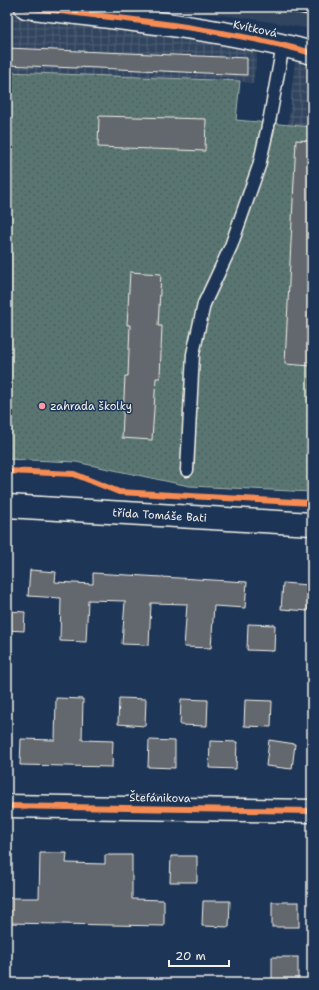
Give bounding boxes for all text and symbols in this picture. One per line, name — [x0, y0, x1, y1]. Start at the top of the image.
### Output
street label: Kvítková — [232, 17, 279, 41]
place label: zahrada školky — [50, 399, 132, 414]
marker: zahrada školky — [37, 401, 47, 411]
street label: třída Tomáše Bati — [112, 505, 207, 525]
street label: Štefánikova — [129, 789, 191, 806]
scale bar — [169, 942, 229, 968]
text: 20 m — [175, 948, 206, 964]

